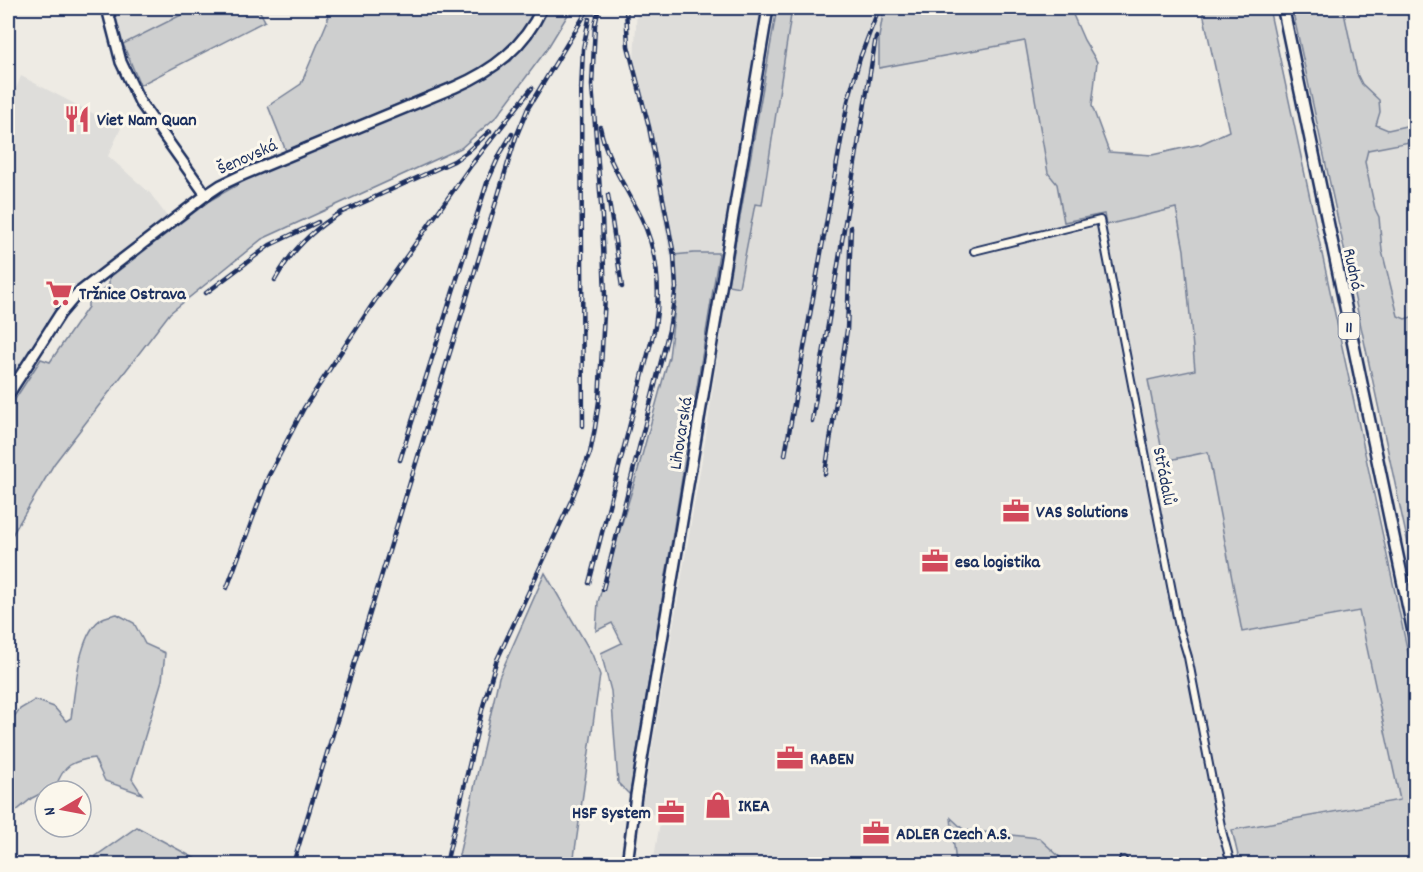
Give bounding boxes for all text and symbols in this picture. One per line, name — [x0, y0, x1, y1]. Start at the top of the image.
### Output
restaurant icon: Viet Nam Quan — [62, 104, 92, 134]
place label: Viet Nam Quan — [97, 109, 196, 134]
street label: Šenovská — [214, 134, 282, 183]
street label: Rudná — [1335, 246, 1368, 293]
supermarket icon: Tržnice Ostrava — [44, 278, 74, 308]
place label: Tržnice Ostrava — [79, 283, 186, 308]
road number: 11 — [1338, 313, 1360, 339]
street label: Lihovarská — [664, 395, 701, 472]
street label: Střádalů — [1145, 445, 1180, 508]
office icon: VAS Solutions — [1001, 496, 1031, 526]
place label: VAS Solutions — [1036, 501, 1129, 526]
office icon: esa logistika — [920, 546, 950, 576]
place label: esa logistika — [955, 551, 1040, 576]
office icon: RABEN — [775, 743, 805, 773]
place label: RABEN — [810, 748, 854, 773]
north arrow — [33, 779, 93, 839]
shop icon: IKEA — [703, 790, 733, 820]
place label: IKEA — [738, 795, 770, 820]
office icon: HSF System — [656, 797, 686, 827]
place label: HSF System — [572, 802, 651, 827]
text: N — [39, 805, 63, 817]
office icon: ADLER Czech A.S. — [861, 818, 891, 848]
place label: ADLER Czech A.S. — [896, 823, 1011, 848]

